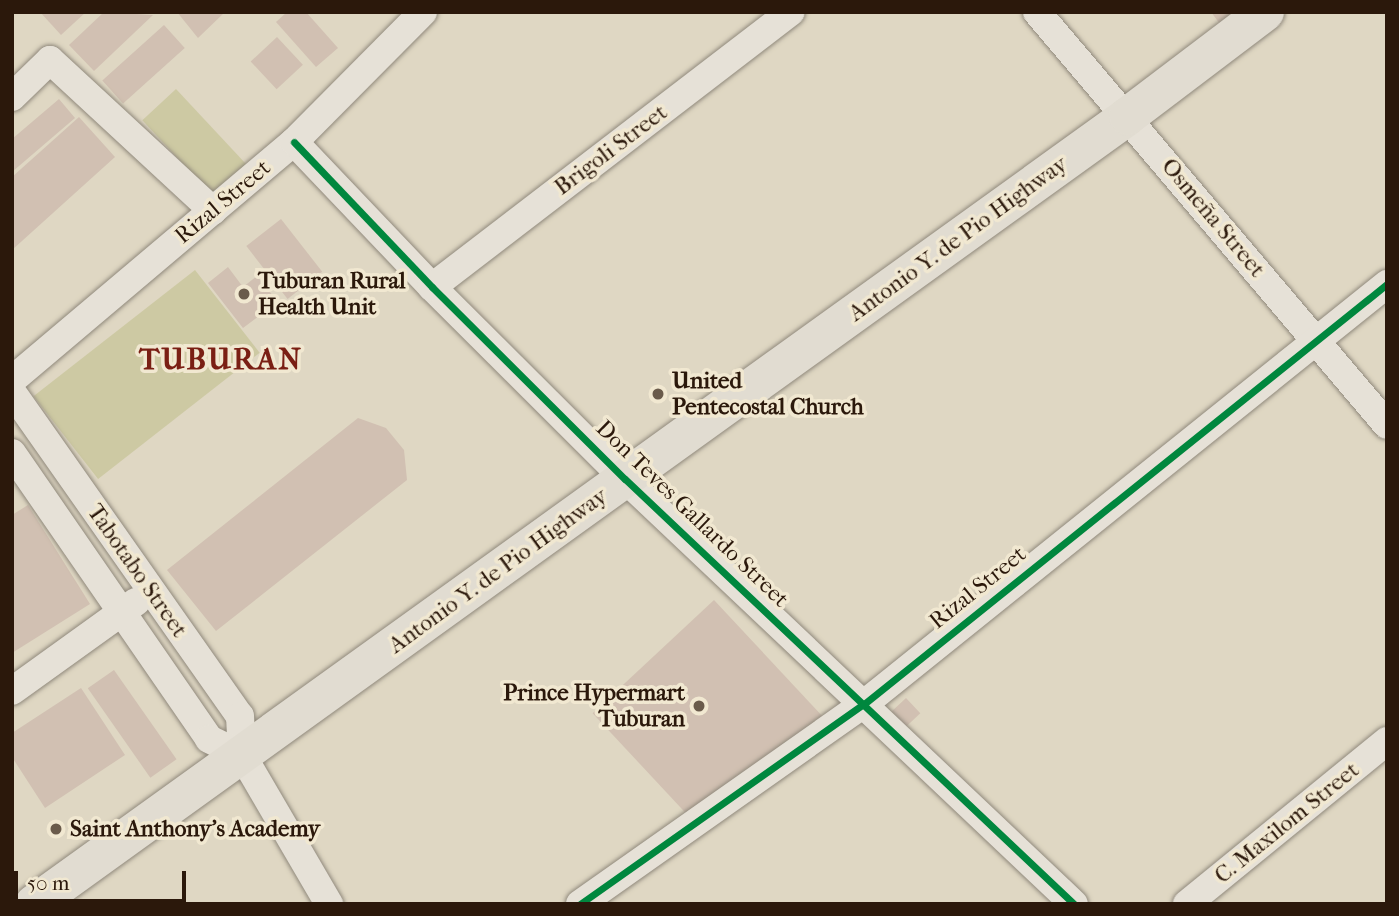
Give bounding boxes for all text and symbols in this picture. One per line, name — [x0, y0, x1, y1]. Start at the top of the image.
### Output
street label: Brigoli Street — [549, 99, 673, 201]
street label: Antonio Y. de Pio Highway — [843, 150, 1073, 328]
street label: Osmeña Street — [1155, 153, 1271, 283]
street label: Rizal Street — [170, 154, 276, 250]
place label: Tuburan Rural Health Unit — [258, 267, 406, 321]
marker: Tuburan Rural Health Unit — [236, 286, 252, 302]
district label: TUBURAN — [140, 342, 302, 378]
place label: United Pentecostal Church — [672, 367, 864, 421]
marker: United Pentecostal Church — [650, 386, 666, 402]
street label: Don Teves Gallardo Street — [590, 415, 794, 613]
street label: Antonio Y. de Pio Highway — [383, 482, 613, 660]
street label: Tabotabo Street — [81, 499, 193, 643]
street label: Rizal Street — [924, 541, 1032, 635]
place label: Prince Hypermart Tuburan — [503, 679, 685, 733]
marker: Prince Hypermart Tuburan — [691, 698, 707, 714]
street label: C. Maxilom Street — [1209, 756, 1365, 890]
place label: Saint Anthony's Academy — [70, 815, 320, 843]
marker: Saint Anthony's Academy — [48, 821, 64, 837]
scale bar — [18, 856, 189, 900]
text: 50 m — [27, 871, 70, 895]

